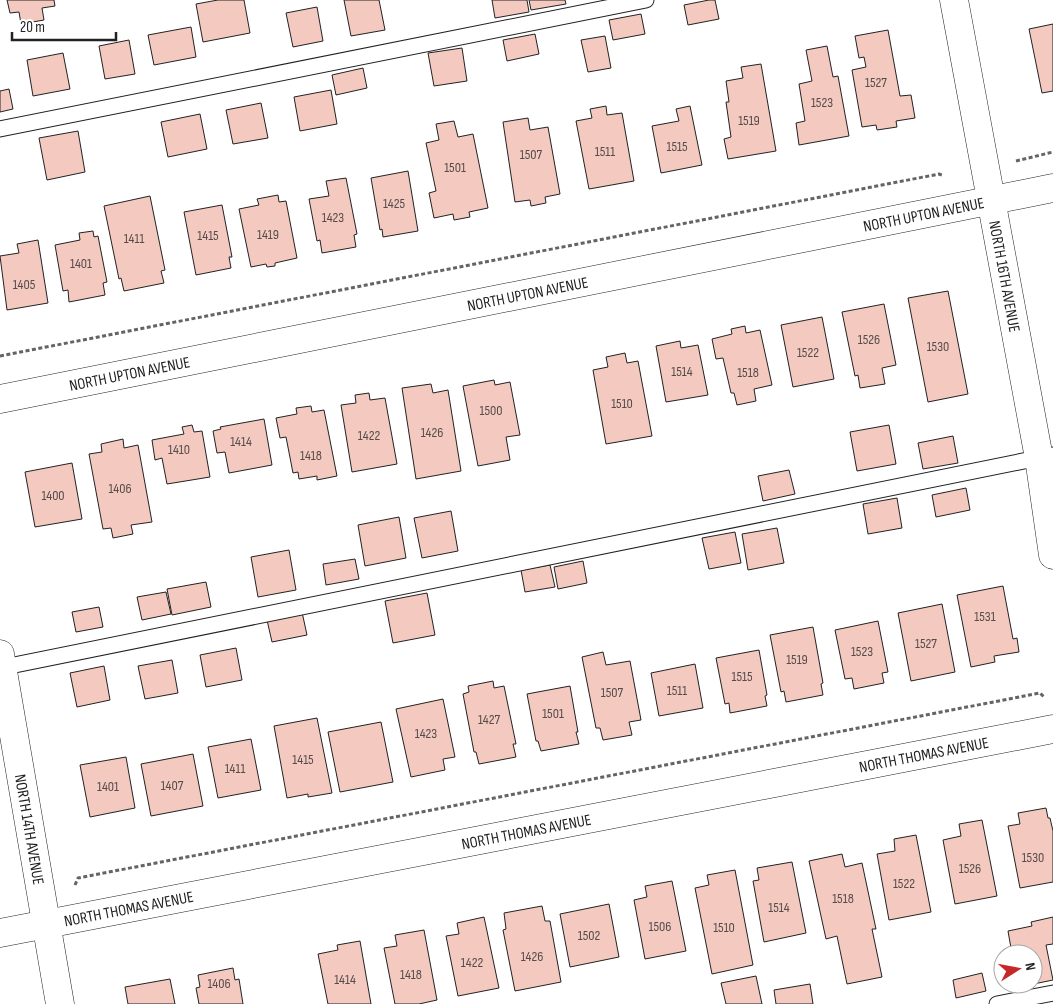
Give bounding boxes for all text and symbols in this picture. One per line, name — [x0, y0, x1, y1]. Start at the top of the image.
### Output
scale bar — [12, 10, 116, 42]
text: 20 m — [20, 18, 45, 37]
house number: 1527 — [865, 74, 887, 91]
house number: 1523 — [811, 94, 833, 111]
house number: 1519 — [738, 112, 760, 129]
house number: 1515 — [666, 138, 688, 155]
house number: 1511 — [595, 143, 615, 160]
house number: 1507 — [520, 146, 543, 163]
house number: 1501 — [444, 159, 466, 176]
street label: NORTH UPTON AVENUE — [862, 194, 986, 237]
house number: 1425 — [383, 195, 405, 212]
house number: 1423 — [322, 209, 344, 226]
street label: NORTH 16TH AVENUE — [984, 219, 1023, 334]
house number: 1419 — [257, 226, 279, 243]
house number: 1415 — [197, 227, 219, 244]
house number: 1411 — [124, 230, 144, 247]
house number: 1401 — [70, 255, 92, 272]
street label: NORTH UPTON AVENUE — [466, 273, 590, 316]
house number: 1405 — [13, 276, 36, 293]
house number: 1526 — [858, 331, 880, 348]
house number: 1530 — [927, 338, 949, 355]
house number: 1522 — [797, 344, 819, 361]
street label: NORTH UPTON AVENUE — [68, 353, 192, 396]
house number: 1514 — [671, 363, 693, 380]
house number: 1518 — [737, 364, 759, 381]
house number: 1510 — [611, 395, 633, 412]
house number: 1500 — [479, 402, 503, 419]
house number: 1426 — [421, 424, 443, 441]
house number: 1422 — [358, 427, 380, 444]
house number: 1414 — [230, 433, 252, 450]
house number: 1410 — [168, 441, 190, 458]
house number: 1418 — [300, 447, 322, 464]
house number: 1406 — [108, 480, 132, 497]
house number: 1400 — [41, 487, 65, 504]
house number: 1531 — [974, 608, 996, 625]
house number: 1527 — [915, 635, 937, 652]
house number: 1523 — [851, 643, 873, 660]
house number: 1519 — [786, 651, 808, 668]
house number: 1515 — [731, 668, 753, 685]
house number: 1511 — [667, 682, 687, 699]
house number: 1507 — [601, 684, 624, 701]
house number: 1501 — [542, 705, 564, 722]
house number: 1427 — [478, 711, 500, 728]
house number: 1423 — [415, 725, 437, 742]
street label: NORTH THOMAS AVENUE — [858, 734, 991, 777]
house number: 1415 — [292, 751, 314, 768]
house number: 1411 — [225, 760, 245, 777]
street label: NORTH 14TH AVENUE — [10, 773, 47, 886]
house number: 1407 — [161, 777, 184, 794]
house number: 1401 — [97, 778, 119, 795]
street label: NORTH THOMAS AVENUE — [460, 811, 593, 854]
house number: 1530 — [1022, 849, 1044, 866]
house number: 1526 — [959, 860, 981, 877]
house number: 1522 — [893, 875, 915, 892]
street label: NORTH THOMAS AVENUE — [62, 888, 195, 931]
house number: 1518 — [832, 890, 854, 907]
house number: 1514 — [768, 899, 790, 916]
house number: 1506 — [649, 918, 671, 935]
house number: 1510 — [713, 919, 735, 936]
house number: 1502 — [578, 927, 600, 944]
north arrow — [993, 944, 1043, 994]
house number: 1426 — [521, 948, 543, 965]
house number: 1422 — [461, 954, 483, 971]
text: N — [1021, 961, 1039, 972]
house number: 1418 — [400, 966, 422, 983]
house number: 1414 — [334, 971, 356, 988]
house number: 1406 — [207, 975, 231, 992]

